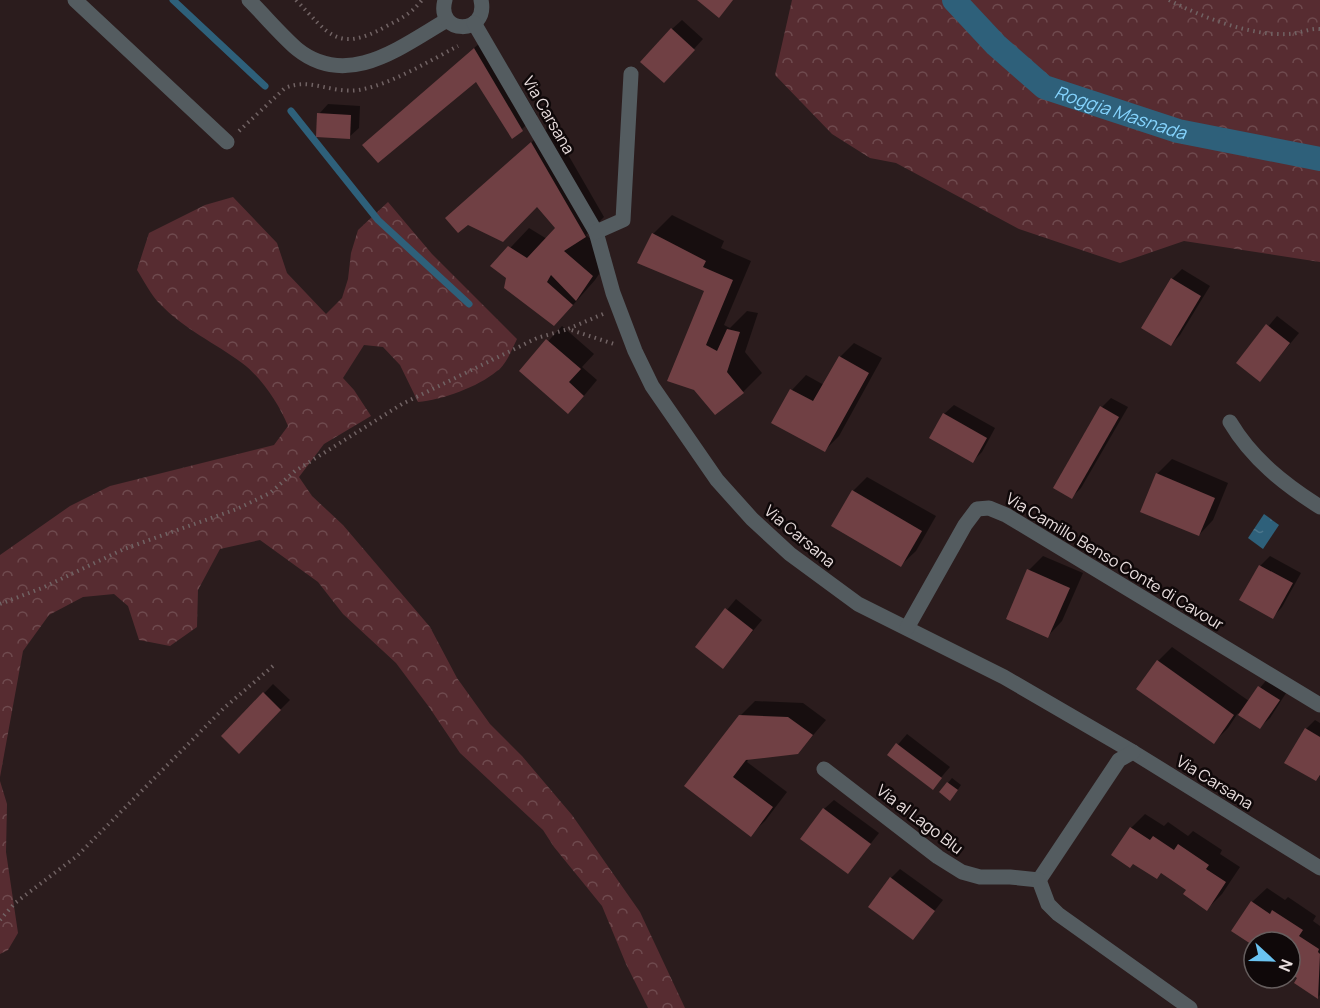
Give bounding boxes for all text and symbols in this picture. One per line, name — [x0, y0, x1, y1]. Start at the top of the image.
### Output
street label: Via Carsana — [518, 72, 580, 158]
water label: Roggia Masnada — [1052, 79, 1189, 145]
street label: Via Camillo Benso Conte di Cavour — [1002, 487, 1228, 635]
street label: Via Carsana — [760, 500, 840, 572]
street label: Via Carsana — [1172, 750, 1258, 814]
street label: Via al Lago Blu — [872, 779, 968, 859]
north arrow — [1242, 930, 1302, 990]
text: N — [1274, 956, 1298, 975]

